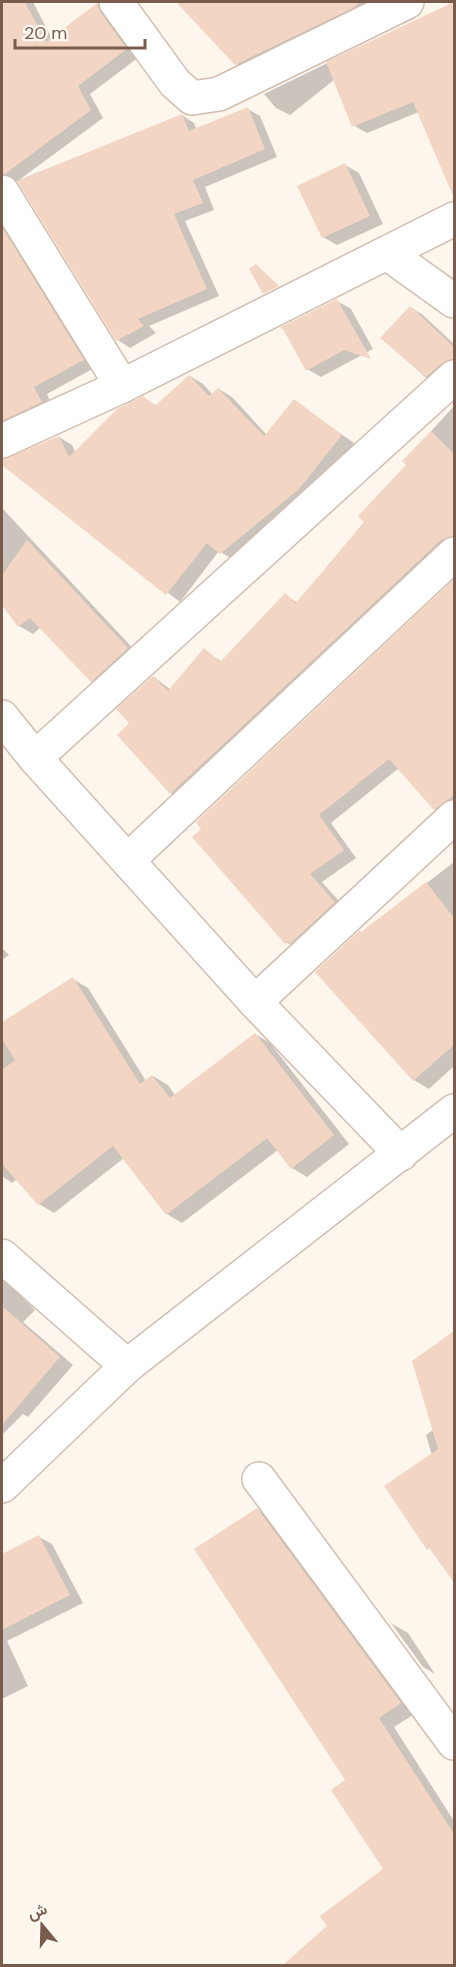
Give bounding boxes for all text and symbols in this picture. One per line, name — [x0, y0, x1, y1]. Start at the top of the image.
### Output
scale bar — [15, 12, 146, 50]
text: 20 m — [24, 21, 67, 45]
north arrow — [12, 1895, 72, 1955]
text: ش — [25, 1898, 50, 1924]

